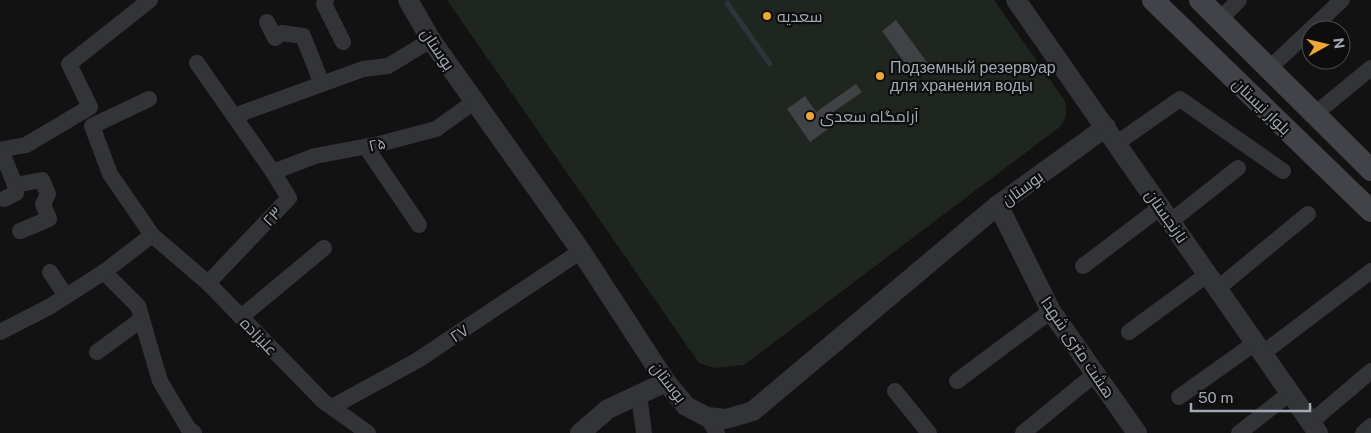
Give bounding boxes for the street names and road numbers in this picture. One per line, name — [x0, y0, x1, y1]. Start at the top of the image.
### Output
street label: بوستان — [416, 25, 459, 75]
street label: بلوار نیستان — [1228, 74, 1295, 139]
street label: ۲۵ — [367, 133, 388, 156]
street label: بوستان — [998, 167, 1047, 211]
street label: نارنجستان — [1141, 186, 1192, 247]
street label: ۲۳ — [259, 203, 286, 230]
street label: هشت متری شهدا — [1036, 293, 1118, 402]
street label: علیزاده — [236, 313, 281, 359]
street label: ۲۷ — [446, 320, 472, 346]
street label: بوستان — [646, 358, 691, 407]

